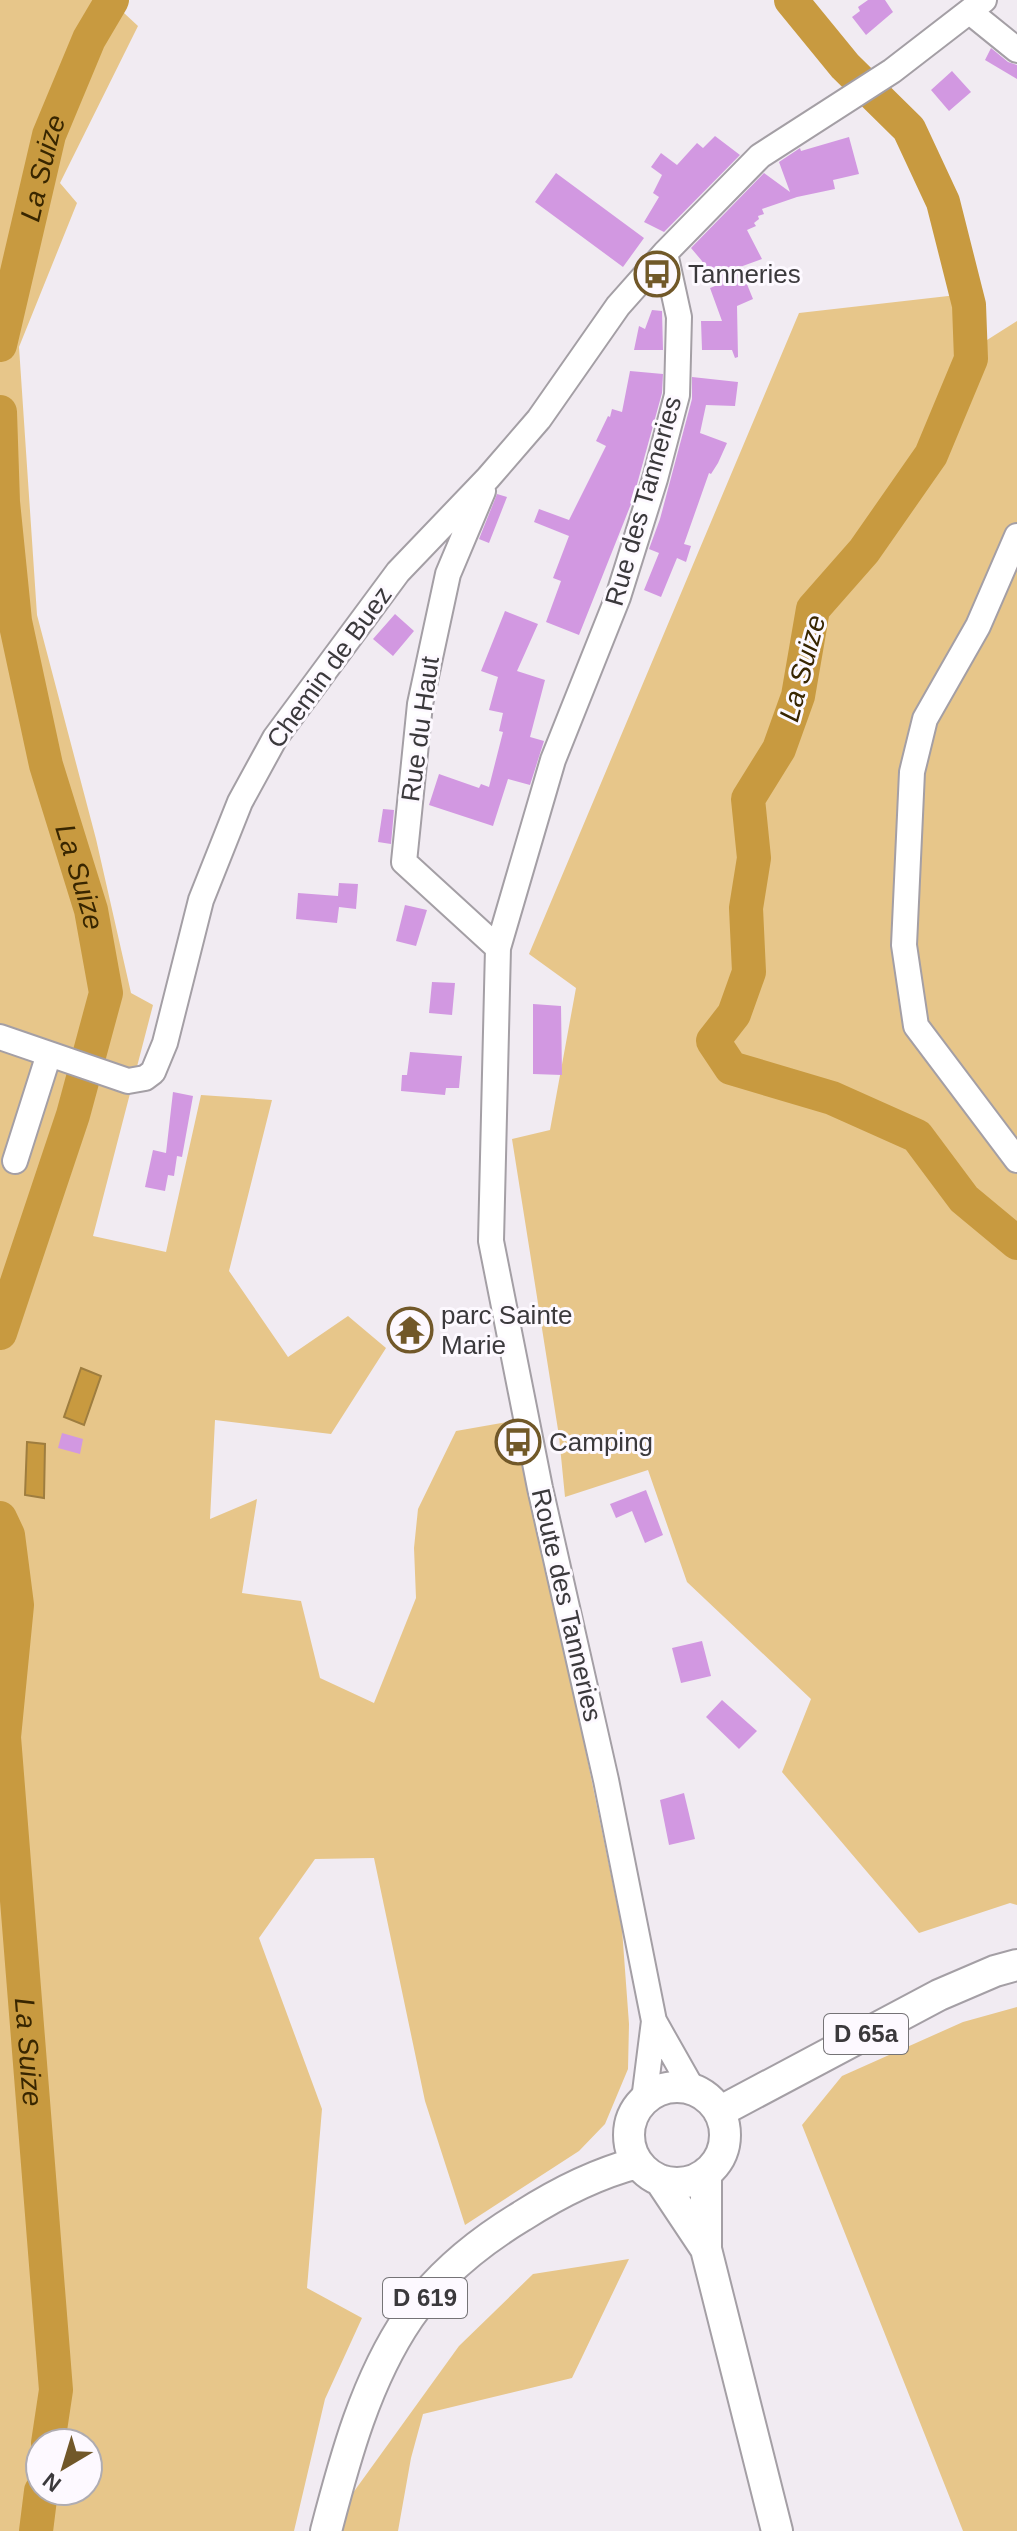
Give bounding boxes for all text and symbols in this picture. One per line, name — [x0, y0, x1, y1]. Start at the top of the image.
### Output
water label: La Suize — [14, 110, 72, 224]
bus stop icon: Tanneries — [633, 250, 681, 298]
place label: Tanneries — [688, 259, 801, 289]
street label: Rue des Tanneries — [599, 393, 687, 609]
street label: Chemin de Buez — [260, 580, 398, 754]
water label: La Suize — [773, 611, 832, 725]
street label: Rue du Haut — [395, 654, 445, 803]
water label: La Suize — [49, 820, 109, 932]
place label: parc Sainte Marie — [441, 1300, 573, 1360]
temple icon: parc Sainte Marie — [386, 1306, 434, 1354]
bus stop icon: Camping — [494, 1418, 542, 1466]
place label: Camping — [549, 1427, 653, 1457]
street label: Route des Tanneries — [526, 1486, 608, 1724]
water label: La Suize — [9, 1996, 48, 2108]
road number: D 65a — [824, 2014, 908, 2054]
road number: D 619 — [383, 2278, 467, 2318]
north arrow — [24, 2427, 104, 2507]
text: N — [38, 2468, 66, 2497]

